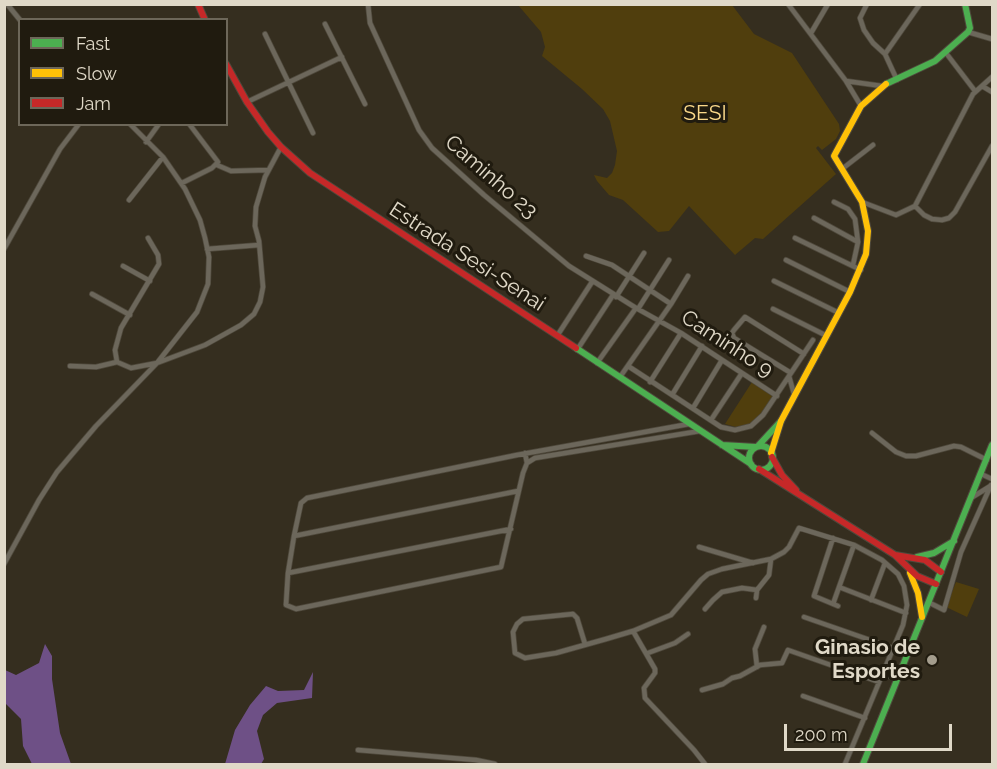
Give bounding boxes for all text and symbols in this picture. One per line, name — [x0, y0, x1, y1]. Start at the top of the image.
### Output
legend — [18, 18, 228, 126]
text: Fast — [76, 33, 110, 54]
text: Slow — [76, 63, 117, 84]
text: Jam — [76, 93, 111, 114]
park label: SESI — [683, 101, 727, 127]
street label: Caminho 23 — [440, 130, 542, 224]
street label: Estrada Sesi-Senai — [384, 197, 550, 317]
street label: Caminho 9 — [676, 305, 778, 383]
place label: Ginasio de Esportes — [815, 635, 920, 685]
marker: Ginasio de Esportes — [925, 653, 939, 667]
scale bar — [787, 712, 955, 750]
text: 200 m — [795, 724, 848, 745]

